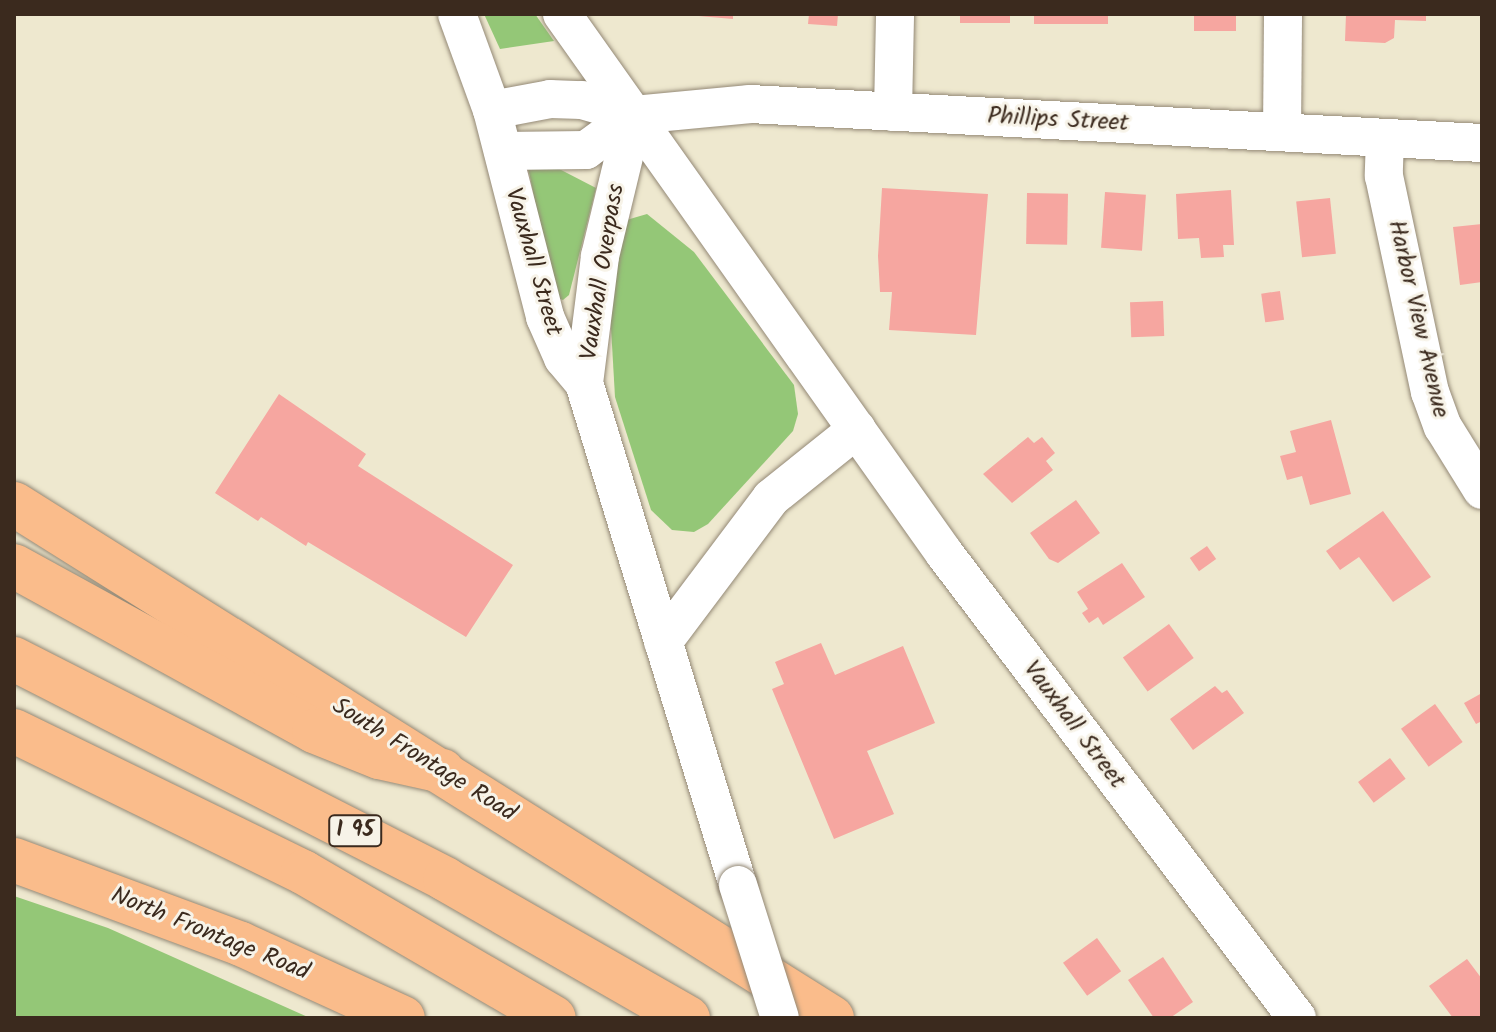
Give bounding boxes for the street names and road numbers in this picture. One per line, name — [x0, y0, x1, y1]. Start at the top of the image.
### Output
street label: Phillips Street — [987, 102, 1129, 138]
street label: Vauxhall Overpass — [575, 182, 631, 362]
street label: Vauxhall Street — [498, 185, 568, 339]
street label: Harbor View Avenue — [1381, 217, 1455, 421]
street label: Vauxhall Street — [1017, 656, 1131, 794]
street label: South Frontage Road — [327, 692, 521, 828]
road number: I 95 — [327, 813, 383, 849]
street label: North Frontage Road — [107, 881, 313, 987]

